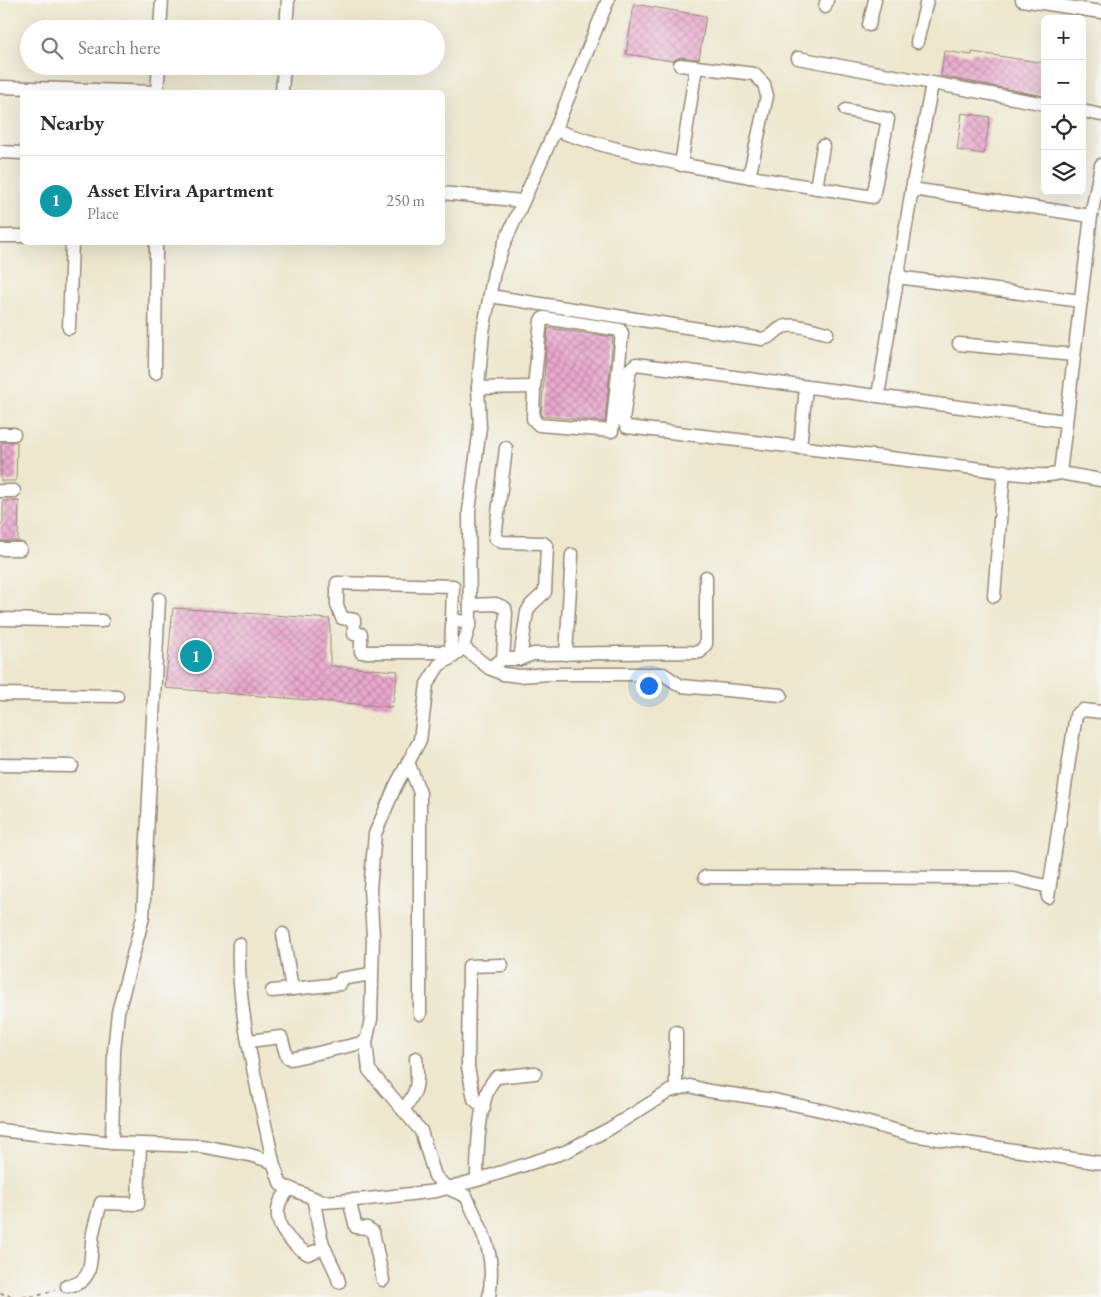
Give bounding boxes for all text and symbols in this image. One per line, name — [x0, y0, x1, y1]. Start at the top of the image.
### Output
map controls — [1041, 15, 1086, 195]
button: + — [1041, 15, 1086, 60]
search box — [20, 20, 445, 75]
icon: search — [38, 34, 66, 62]
text: Search here — [78, 35, 160, 60]
button: − — [1041, 60, 1086, 105]
button: locate — [1041, 105, 1086, 150]
text: Nearby — [40, 109, 104, 136]
button: layers — [1041, 150, 1086, 195]
text: Asset Elvira Apartment — [87, 178, 274, 203]
text: 1 — [52, 190, 60, 211]
text: 250 m — [386, 190, 425, 211]
text: Place — [87, 203, 119, 224]
pin: 1 — [180, 637, 212, 675]
your location — [636, 673, 662, 699]

